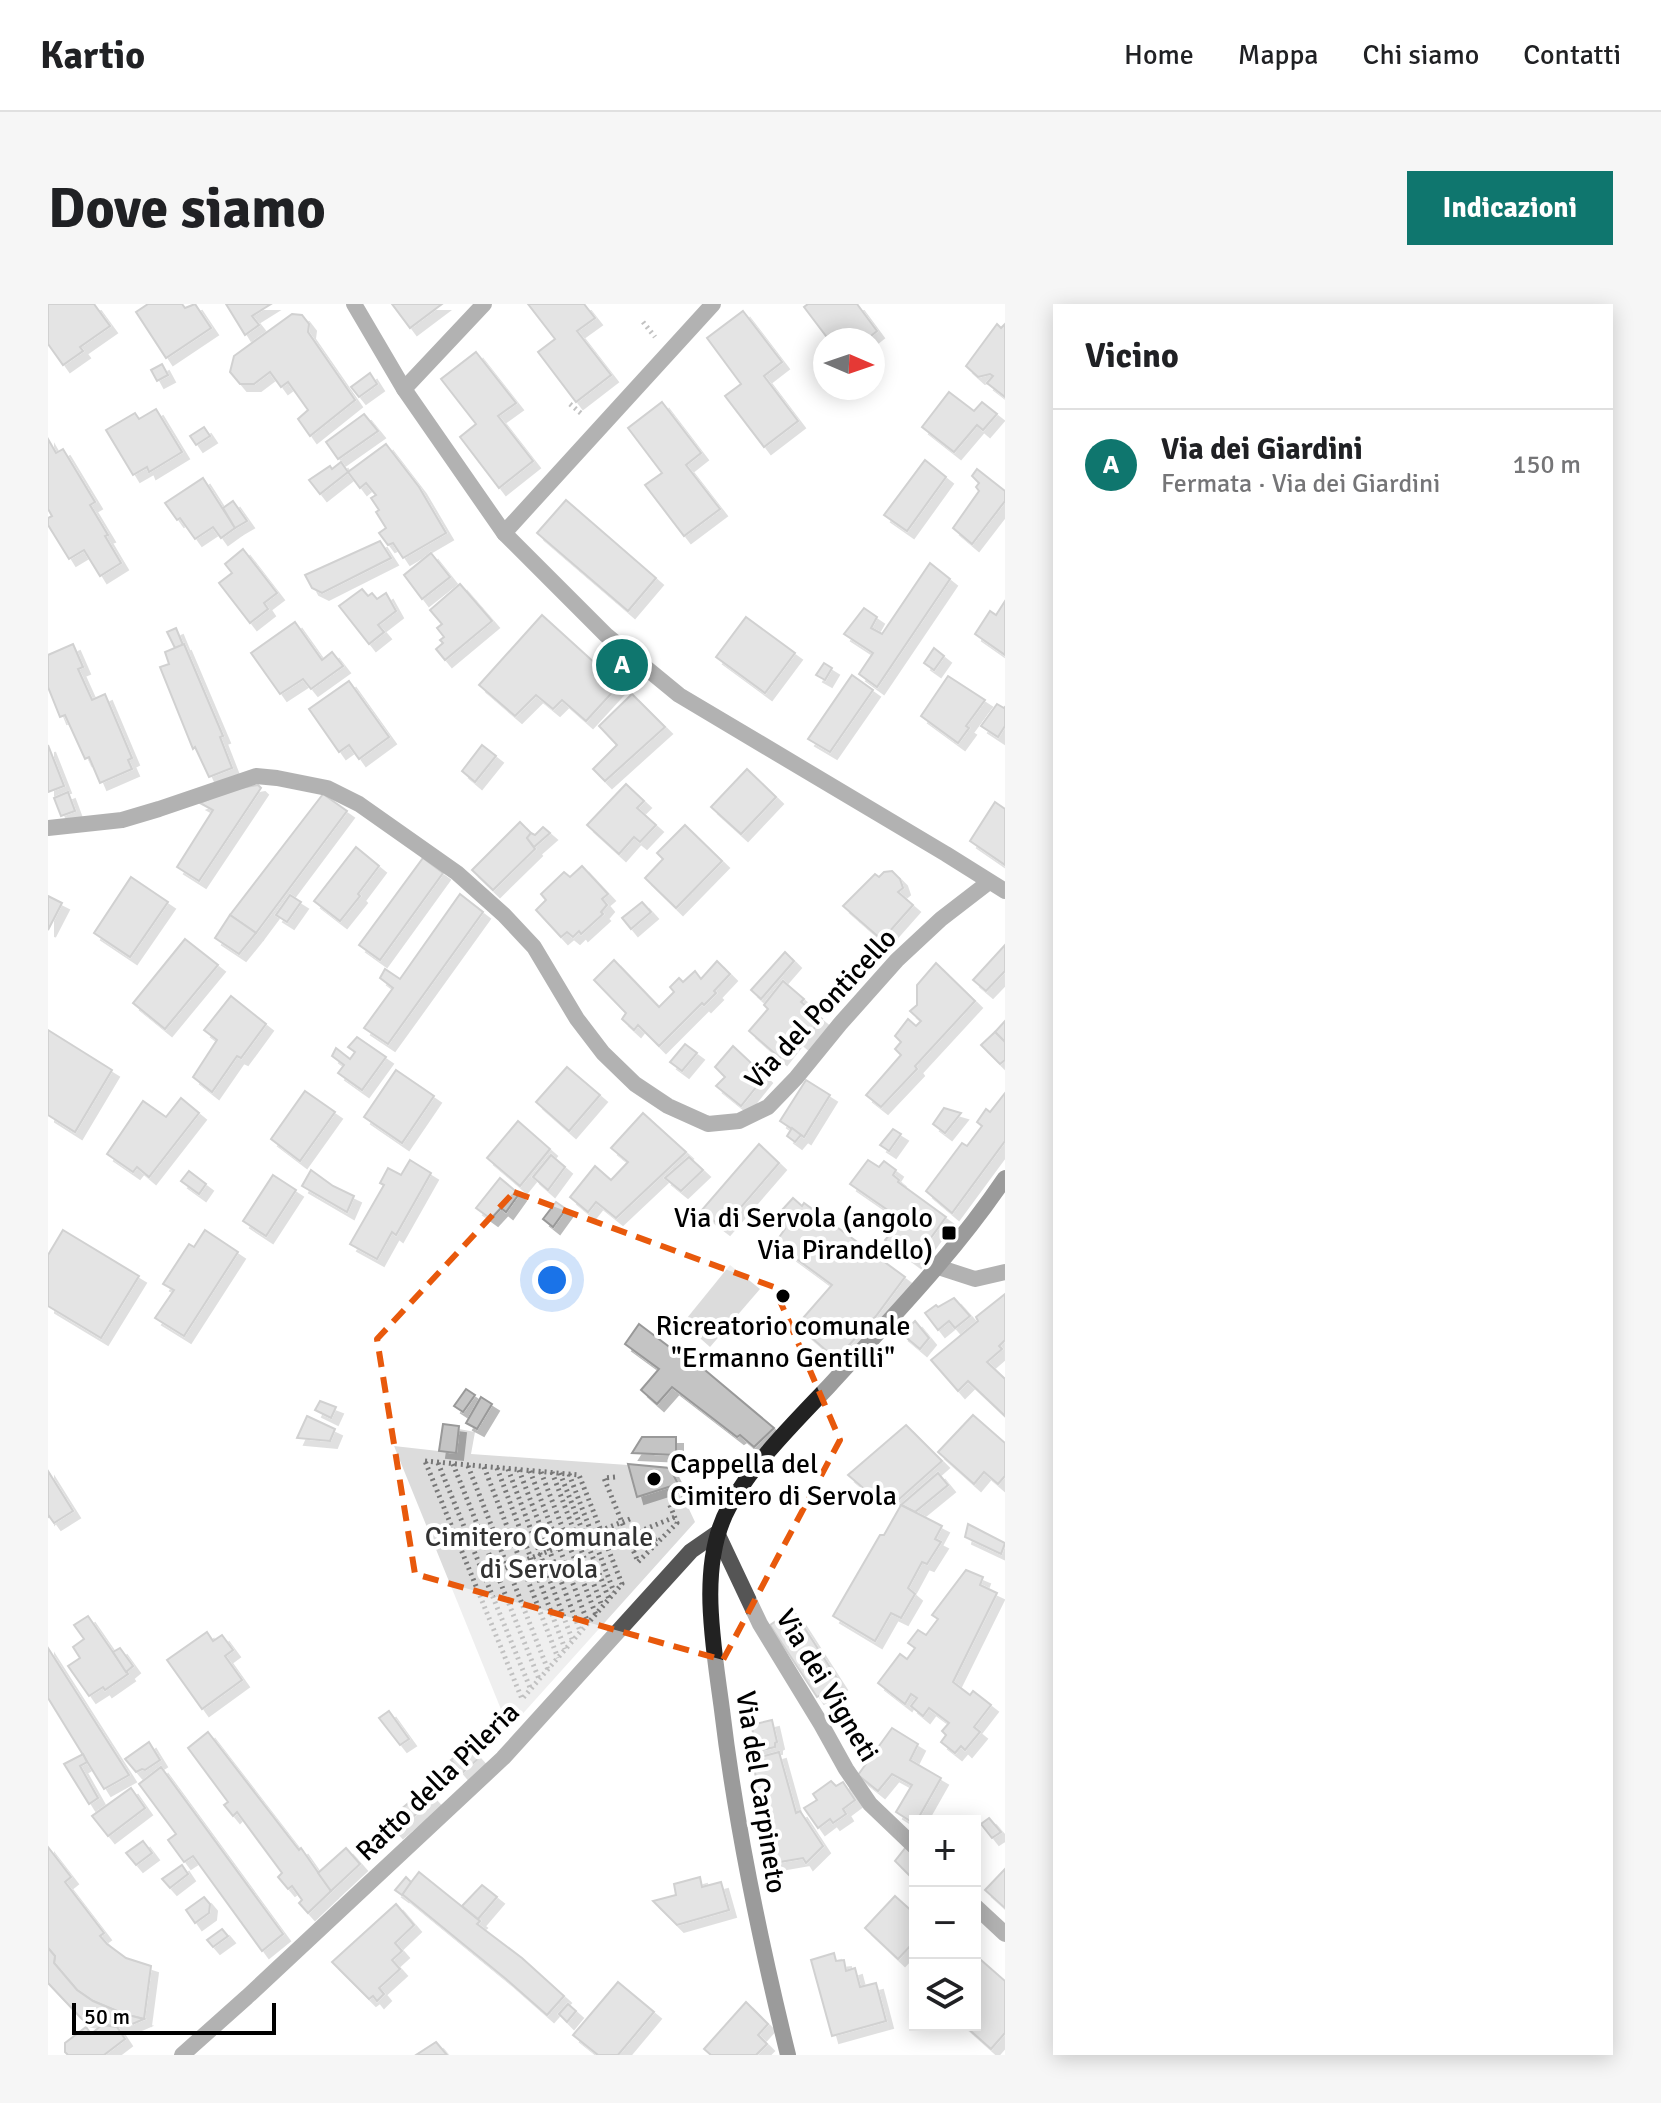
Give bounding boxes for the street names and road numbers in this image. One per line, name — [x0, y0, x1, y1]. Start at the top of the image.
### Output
street label: Via del Ponticello — [738, 921, 904, 1096]
street label: Via dei Vigneti — [768, 1603, 886, 1768]
street label: Via del Carpineto — [728, 1689, 794, 1896]
street label: Ratto della Pileria — [349, 1695, 526, 1868]

